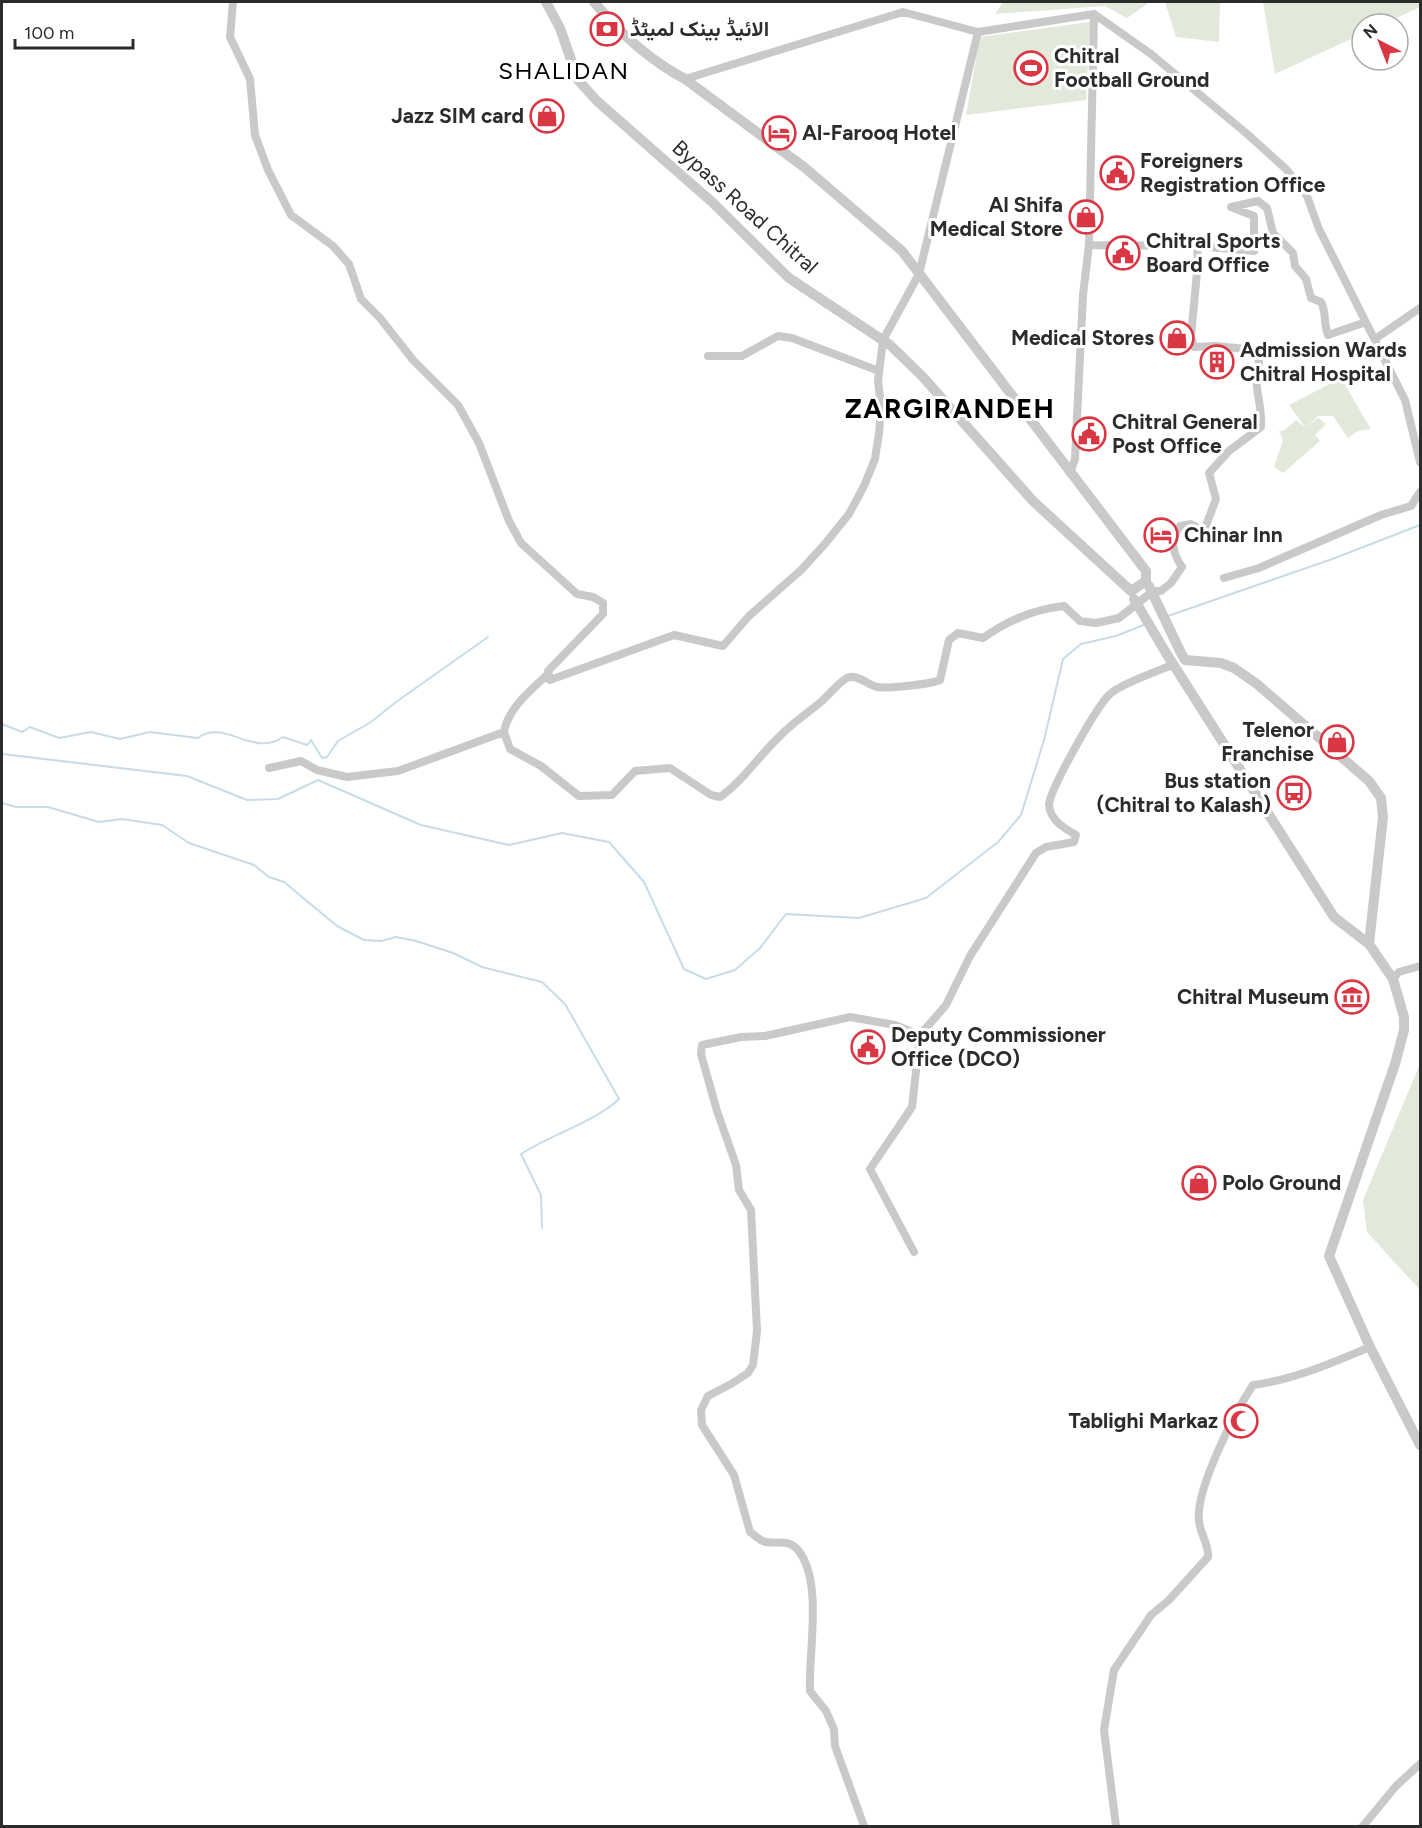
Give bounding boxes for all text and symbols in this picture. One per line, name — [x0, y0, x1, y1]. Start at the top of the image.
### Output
bank icon: الائیڈ بینک لمیٹڈ — [589, 11, 625, 47]
scale bar — [15, 12, 134, 50]
north arrow — [1350, 12, 1410, 72]
place label: الائیڈ بینک لمیٹڈ — [630, 16, 769, 41]
text: N — [1359, 20, 1381, 42]
text: 100 m — [24, 22, 74, 44]
place label: Chitral Football Ground — [1054, 43, 1209, 92]
sports icon: Chitral Football Ground — [1013, 50, 1049, 86]
district label: SHALIDAN — [498, 56, 630, 85]
shop icon: Jazz SIM card — [529, 98, 565, 134]
place label: Jazz SIM card — [391, 103, 524, 128]
hotel icon: Al-Farooq Hotel — [761, 115, 797, 151]
place label: Al-Farooq Hotel — [802, 120, 956, 145]
street label: Bypass Road Chitral — [667, 135, 823, 279]
place label: Foreigners Registration Office — [1140, 148, 1326, 197]
public building icon: Foreigners Registration Office — [1099, 155, 1135, 191]
place label: Al Shifa Medical Store — [930, 192, 1063, 241]
shop icon: Al Shifa Medical Store — [1068, 199, 1104, 235]
place label: Chitral Sports Board Office — [1146, 228, 1280, 277]
public building icon: Chitral Sports Board Office — [1105, 235, 1141, 271]
shop icon: Medical Stores — [1159, 320, 1195, 356]
place label: Medical Stores — [1011, 325, 1154, 350]
place label: Admission Wards Chitral Hospital — [1240, 337, 1407, 386]
building icon: Admission Wards Chitral Hospital — [1199, 344, 1235, 380]
district label: ZARGIRANDEH — [845, 392, 1055, 425]
place label: Chitral General Post Office — [1112, 409, 1258, 458]
public building icon: Chitral General Post Office — [1071, 416, 1107, 452]
hotel icon: Chinar Inn — [1143, 517, 1179, 553]
place label: Chinar Inn — [1184, 522, 1283, 547]
place label: Telenor Franchise — [1221, 717, 1314, 766]
shop icon: Telenor Franchise — [1319, 724, 1355, 760]
place label: Bus station (Chitral to Kalash) — [1096, 768, 1271, 817]
bus stop icon: Bus station (Chitral to Kalash) — [1276, 775, 1312, 811]
museum icon: Chitral Museum — [1334, 979, 1370, 1015]
place label: Chitral Museum — [1177, 984, 1329, 1009]
place label: Deputy Commissioner Office (DCO) — [891, 1022, 1106, 1071]
public building icon: Deputy Commissioner Office (DCO) — [850, 1029, 886, 1065]
shop icon: Polo Ground — [1181, 1165, 1217, 1201]
place label: Polo Ground — [1222, 1170, 1341, 1195]
mosque icon: Tablighi Markaz — [1223, 1403, 1259, 1439]
place label: Tablighi Markaz — [1069, 1408, 1218, 1433]

